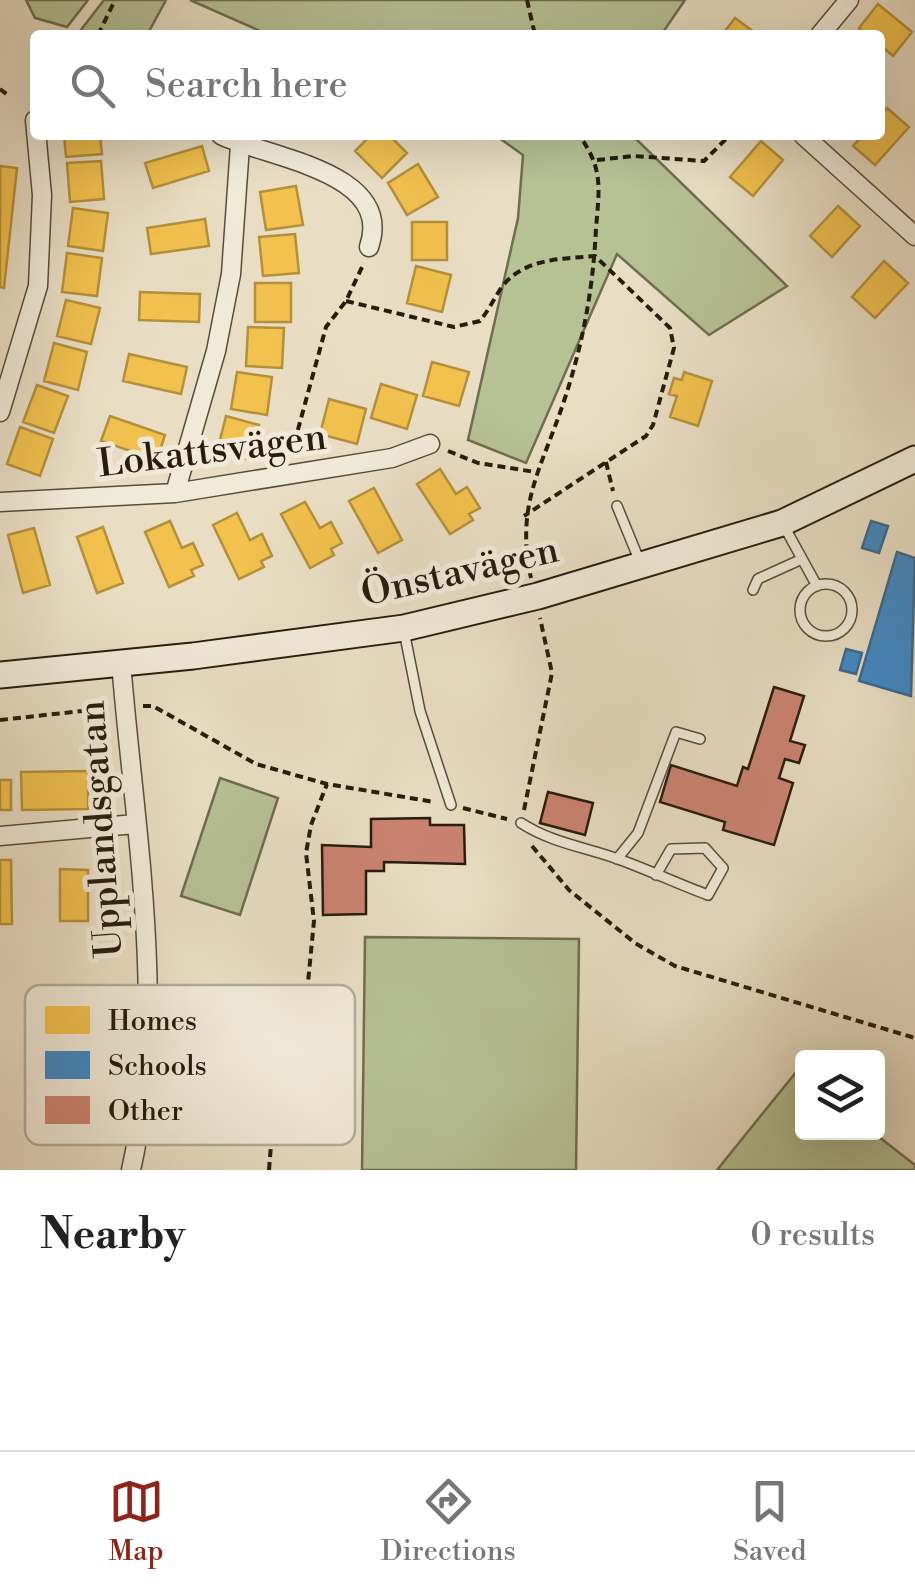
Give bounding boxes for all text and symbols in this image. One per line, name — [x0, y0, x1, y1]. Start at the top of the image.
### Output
search box — [30, 30, 885, 140]
icon: search — [65, 58, 120, 113]
text: Search here — [145, 62, 348, 109]
street label: Lokattsvägen — [95, 414, 329, 488]
street label: Önstavägen — [356, 525, 563, 618]
street label: Upplandsgatan — [69, 699, 133, 959]
legend — [25, 985, 355, 1145]
text: Homes — [108, 1004, 197, 1039]
text: Schools — [108, 1049, 207, 1084]
map controls — [795, 1050, 885, 1140]
button: layers — [795, 1050, 885, 1140]
text: Other — [108, 1094, 183, 1129]
text: Nearby — [40, 1209, 185, 1262]
text: 0 results — [750, 1215, 875, 1255]
tab: Map — [109, 1474, 164, 1569]
tab: Directions — [381, 1474, 516, 1569]
tab: Saved — [733, 1474, 806, 1569]

